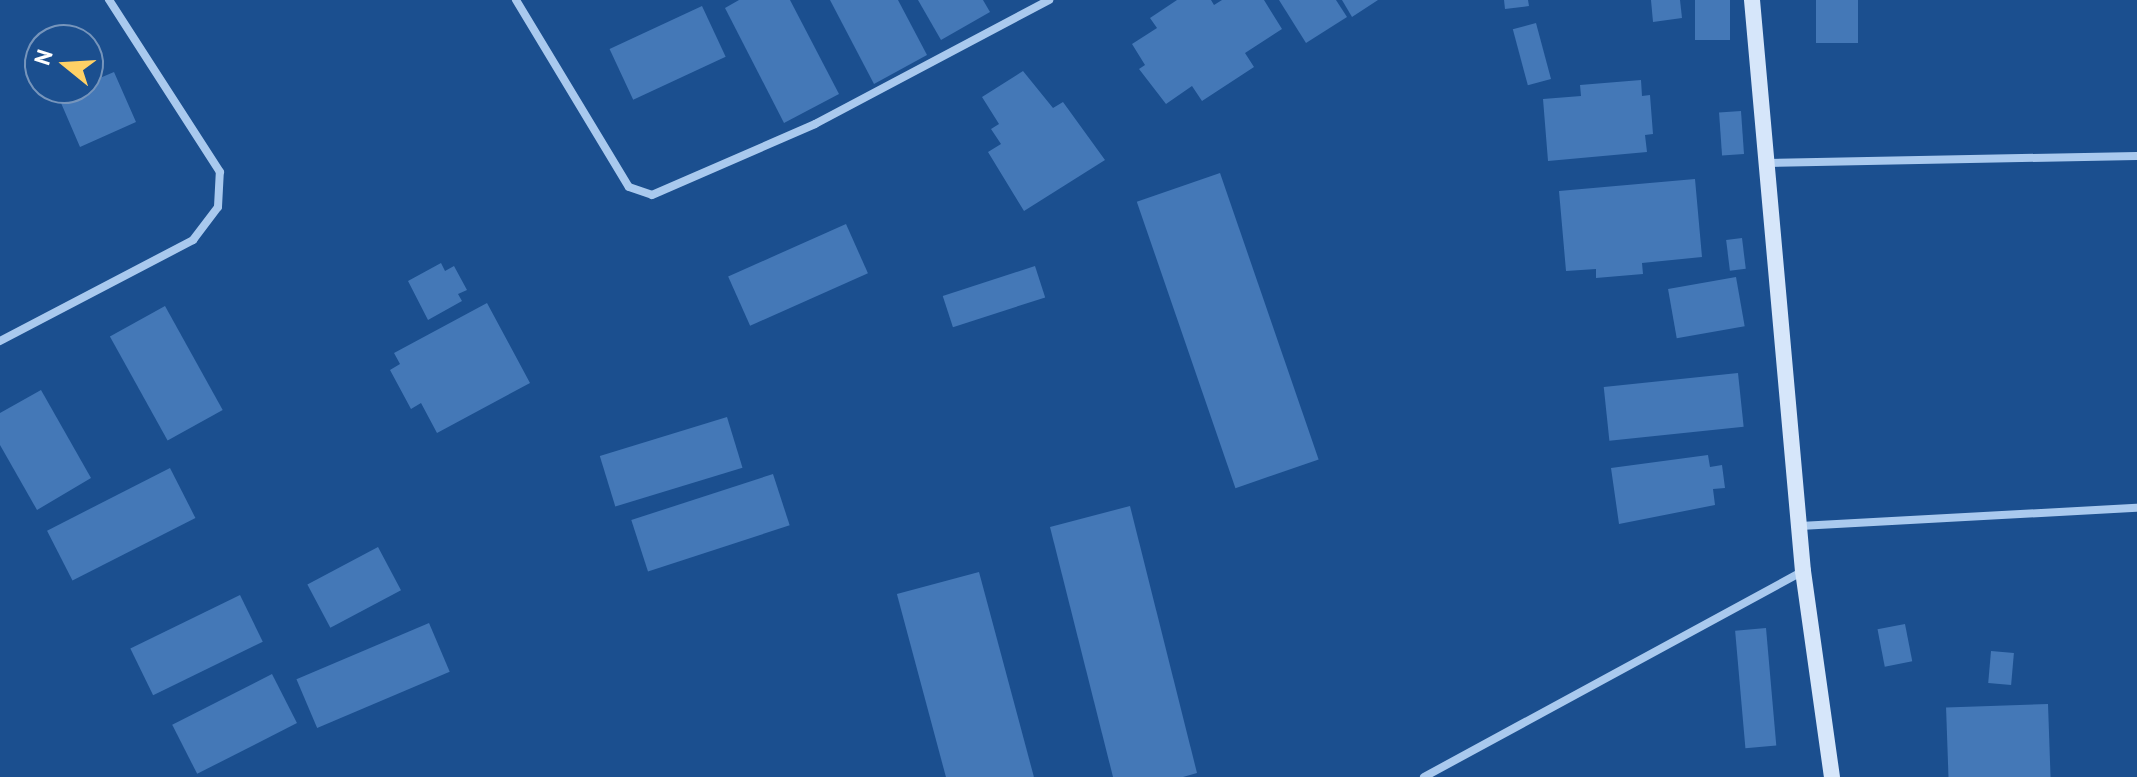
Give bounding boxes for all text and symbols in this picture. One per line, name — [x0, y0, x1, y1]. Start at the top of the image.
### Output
north arrow — [24, 24, 104, 104]
text: N — [28, 46, 59, 68]

